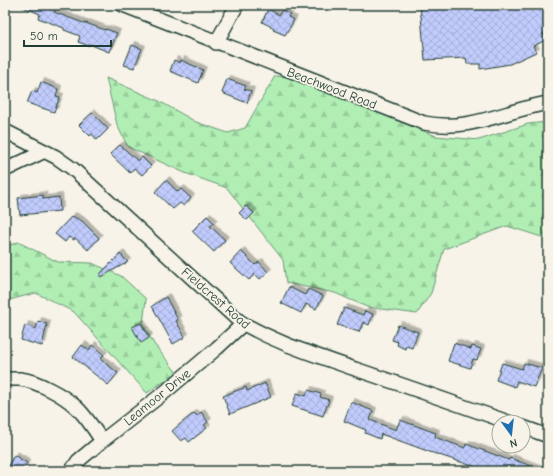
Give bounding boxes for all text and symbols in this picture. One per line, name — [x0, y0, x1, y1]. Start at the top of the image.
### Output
scale bar — [24, 22, 111, 48]
text: 50 m — [30, 29, 58, 43]
street label: Beachwood Road — [285, 64, 379, 112]
street label: Fieldcrest Road — [179, 264, 253, 332]
street label: Leamoor Drive — [121, 365, 194, 428]
north arrow — [491, 414, 531, 454]
text: N — [508, 436, 519, 450]

